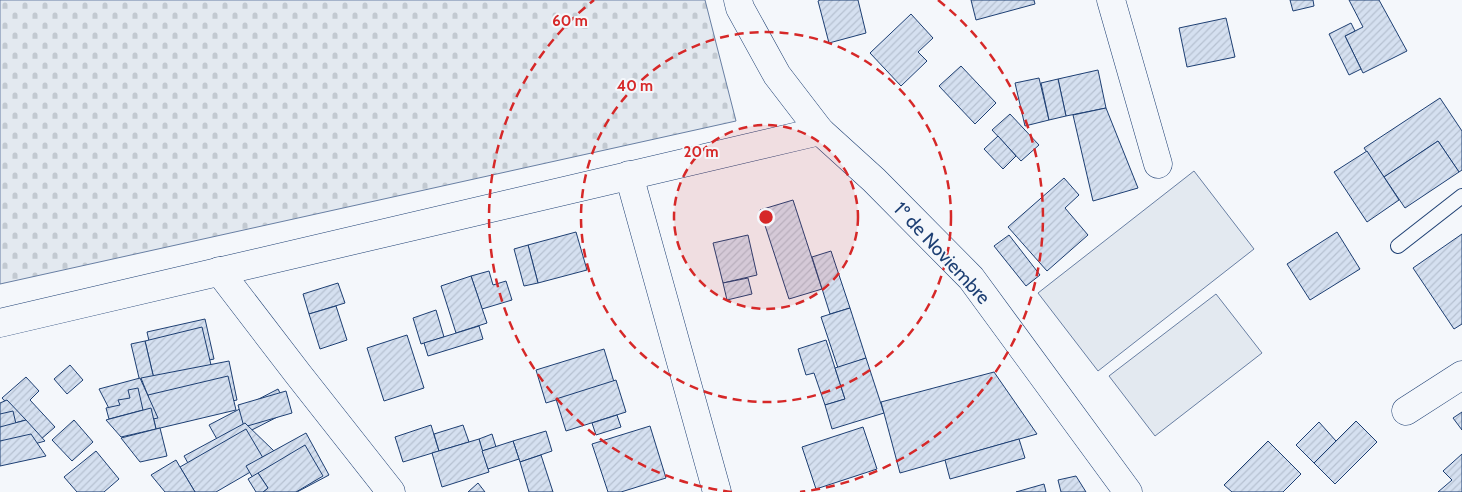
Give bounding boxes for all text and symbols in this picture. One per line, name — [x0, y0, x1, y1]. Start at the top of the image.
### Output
text: 60 m — [552, 12, 588, 30]
text: 40 m — [617, 77, 653, 95]
text: 20 m — [684, 143, 718, 161]
street label: 1º de Noviembre — [889, 197, 995, 309]
centre of rings — [757, 208, 775, 226]

